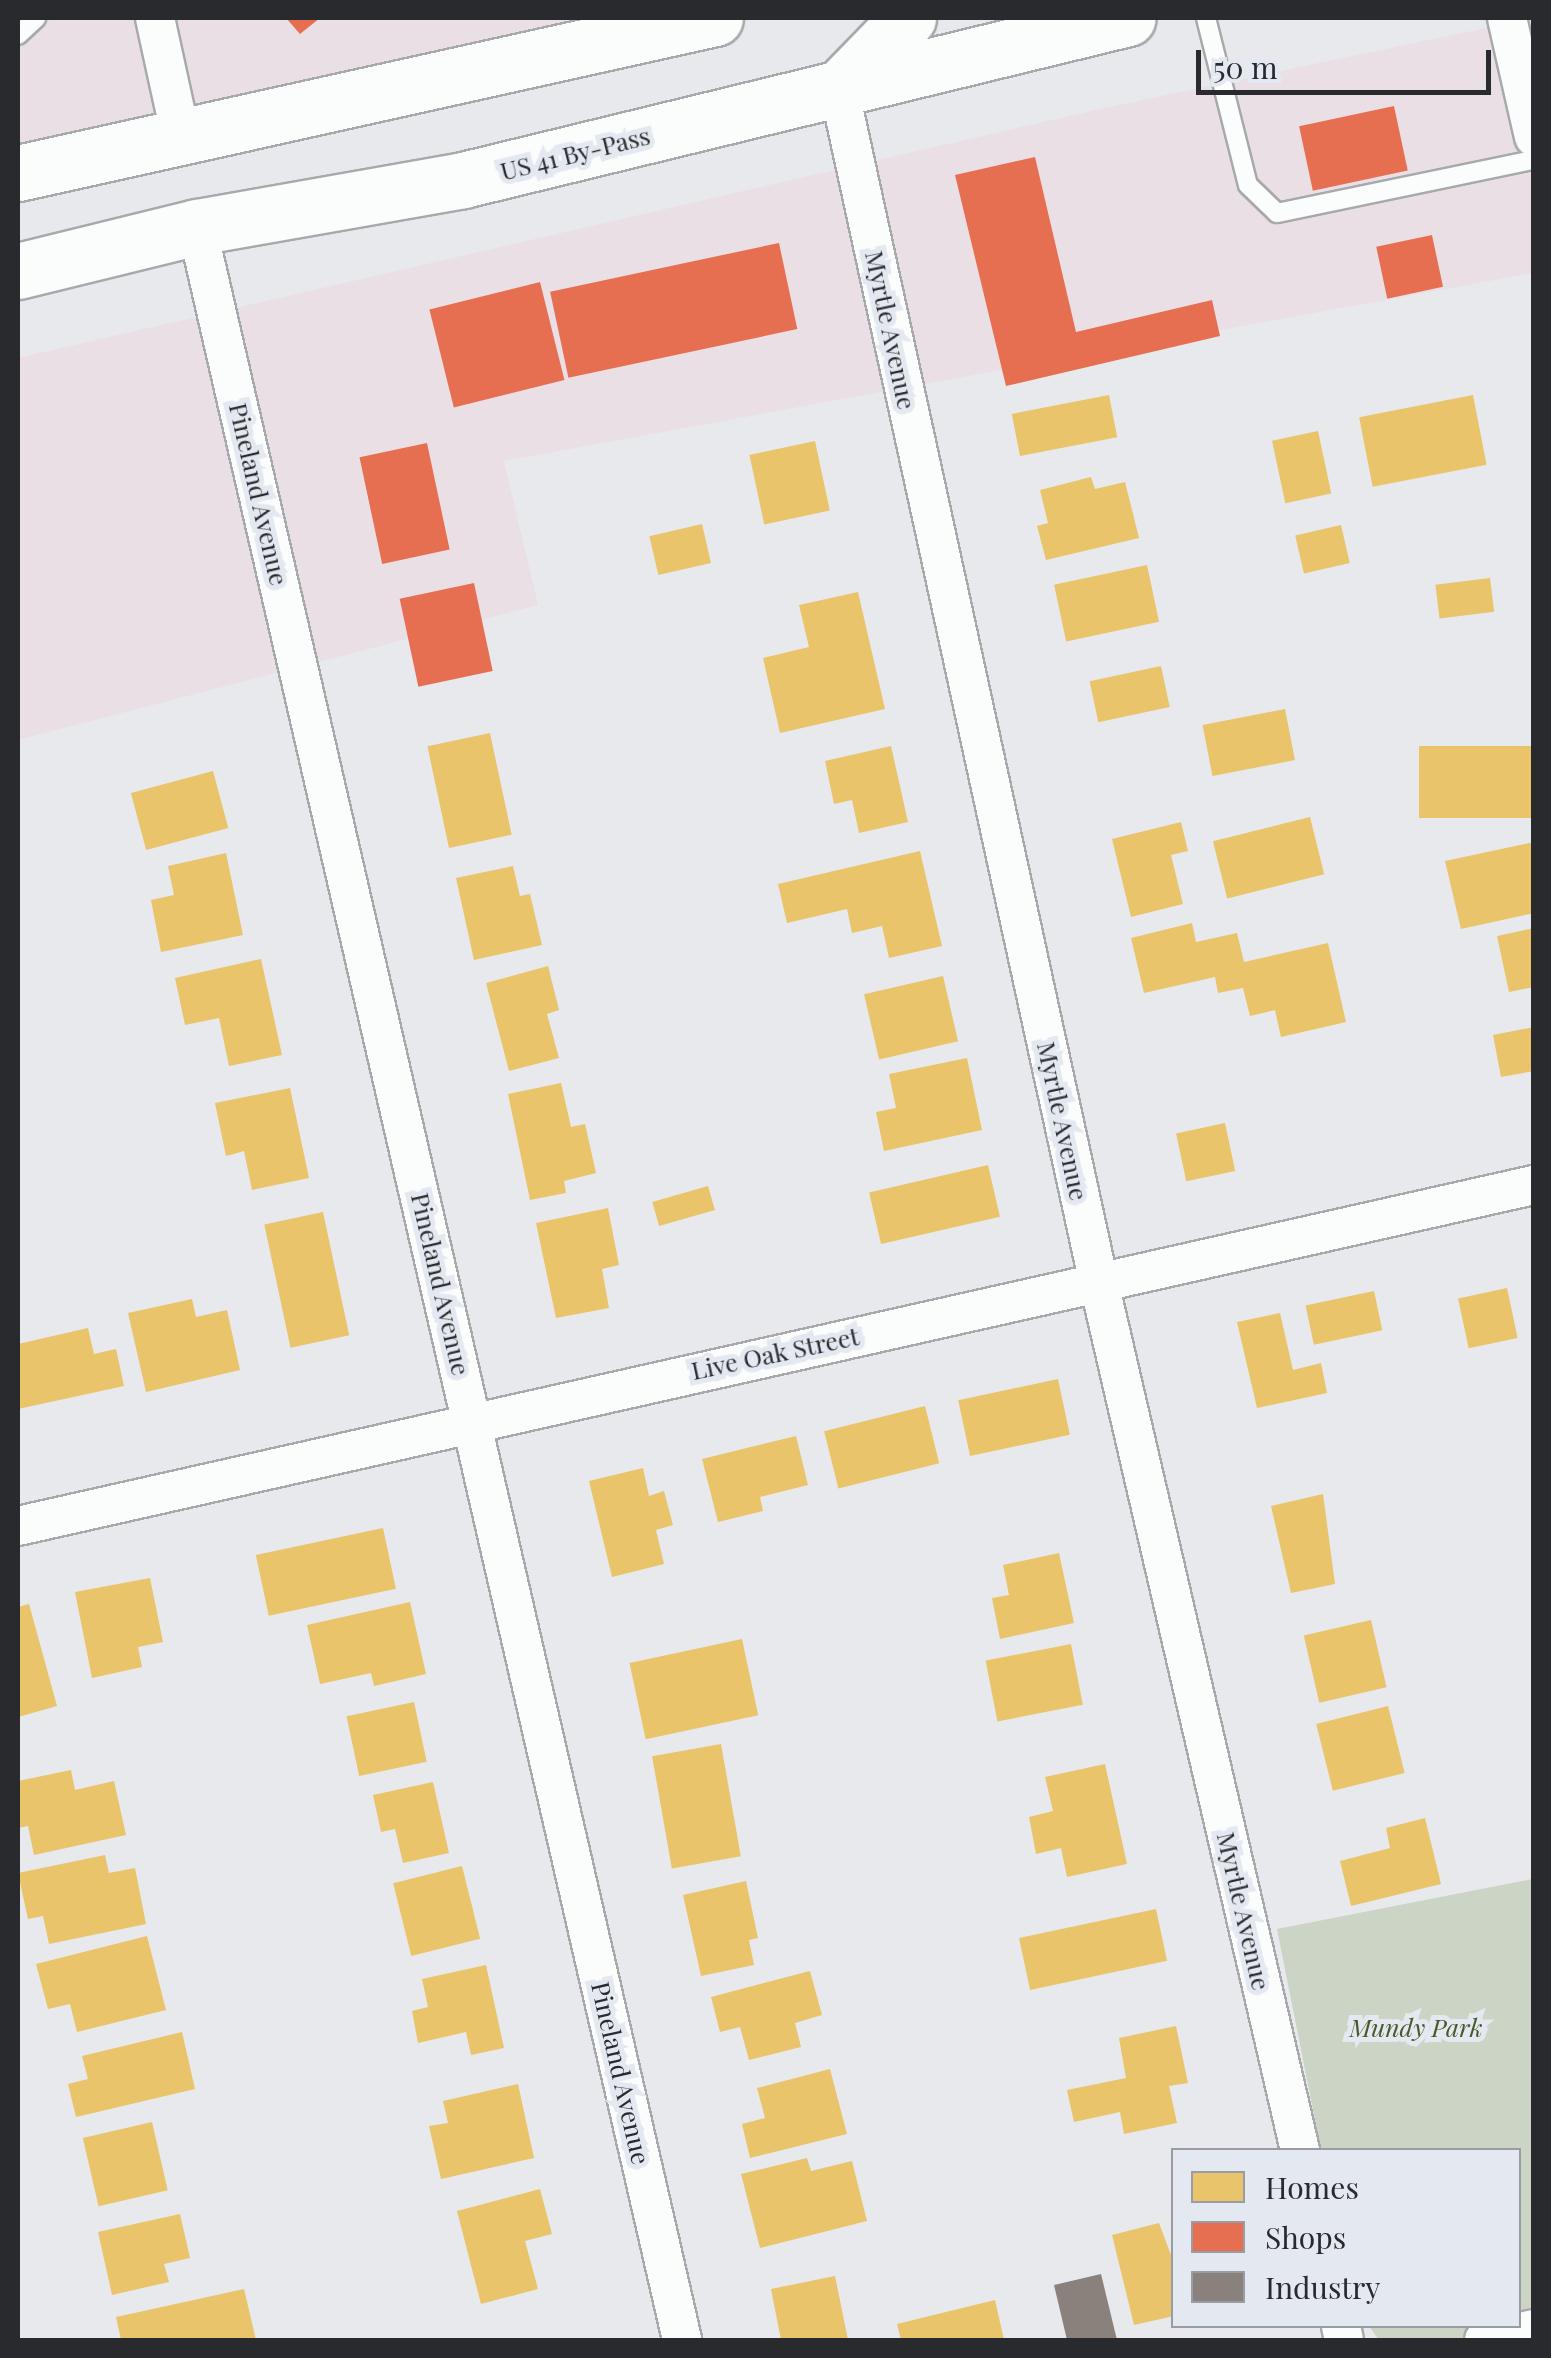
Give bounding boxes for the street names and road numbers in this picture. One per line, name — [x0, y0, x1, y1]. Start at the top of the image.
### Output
street label: US 41 By-Pass — [497, 120, 653, 186]
street label: Myrtle Avenue — [859, 248, 923, 412]
street label: Pineland Avenue — [223, 399, 295, 589]
street label: Myrtle Avenue — [1031, 1039, 1095, 1203]
street label: Pineland Avenue — [405, 1189, 477, 1379]
street label: Live Oak Street — [688, 1321, 862, 1385]
street label: Myrtle Avenue — [1211, 1829, 1277, 1993]
street label: Pineland Avenue — [585, 1978, 657, 2168]

